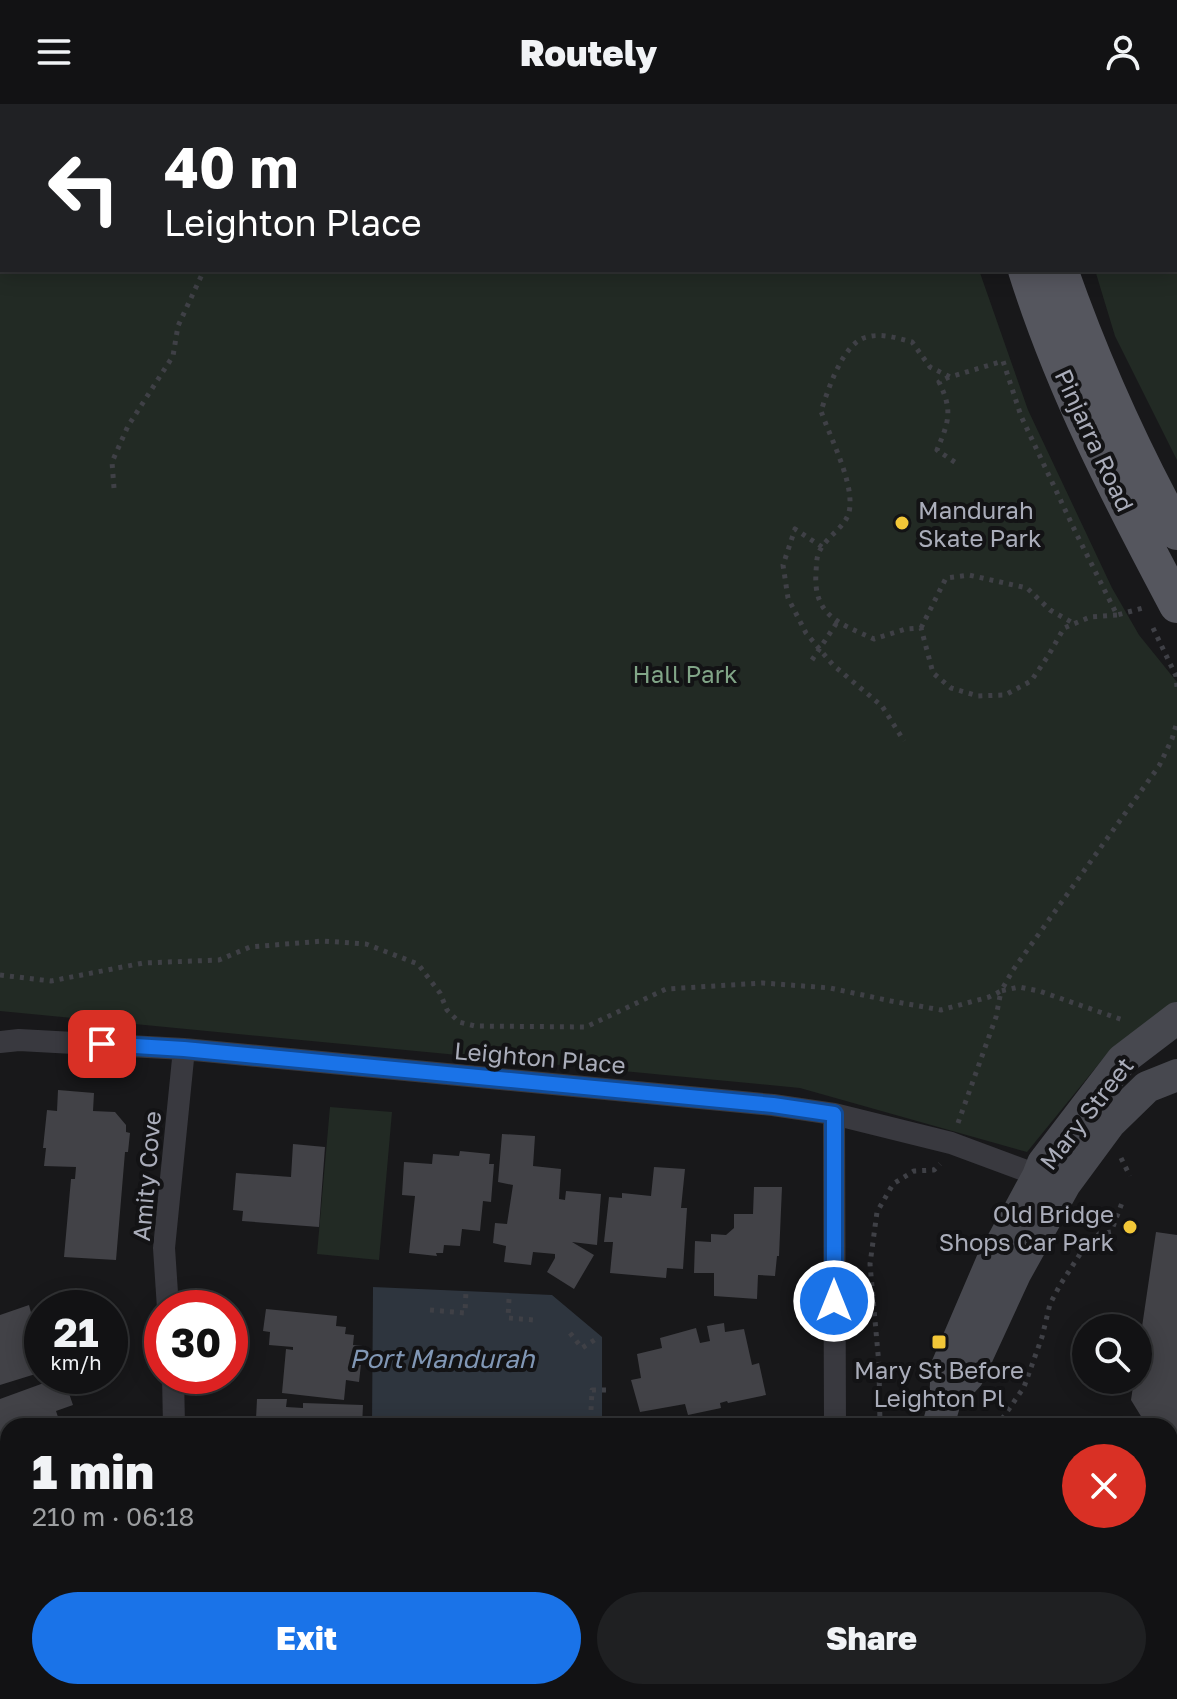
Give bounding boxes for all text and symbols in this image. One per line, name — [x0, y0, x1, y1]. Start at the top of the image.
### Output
icon: menu — [32, 30, 76, 74]
icon: person — [1101, 30, 1145, 74]
text: Routely — [520, 31, 657, 74]
text: 40 m — [164, 133, 298, 200]
icon: left — [32, 136, 136, 240]
text: Leighton Place — [164, 201, 422, 244]
street label: Pinjarra Road — [1049, 364, 1141, 516]
place label: Mandurah Skate Park — [918, 495, 1041, 552]
marker: Mandurah Skate Park — [893, 514, 911, 532]
park label: Hall Park — [632, 659, 738, 688]
pin — [68, 1010, 136, 1078]
icon: arrive — [80, 1022, 124, 1066]
street label: Leighton Place — [453, 1035, 627, 1079]
street label: Mary Street — [1033, 1051, 1139, 1175]
street label: Amity Cove — [126, 1110, 166, 1242]
place label: Old Bridge Shops Car Park — [939, 1199, 1114, 1256]
marker: Old Bridge Shops Car Park — [1121, 1218, 1139, 1236]
position arrow — [792, 1259, 876, 1343]
speed limit sign: 30 — [144, 1290, 248, 1394]
text: 21 — [54, 1308, 99, 1356]
map controls — [1072, 1314, 1152, 1394]
button: search — [1072, 1314, 1152, 1394]
marker: Mary St Before Leighton Pl — [930, 1333, 948, 1351]
water label: Port Mandurah — [349, 1343, 536, 1374]
text: km/h — [51, 1350, 101, 1374]
place label: Mary St Before Leighton Pl — [854, 1355, 1024, 1412]
text: 1 min — [32, 1442, 154, 1500]
button: close — [1062, 1444, 1146, 1528]
text: 210 m · 06:18 — [32, 1501, 194, 1532]
button: Exit — [32, 1592, 581, 1684]
button: Share — [597, 1592, 1146, 1684]

